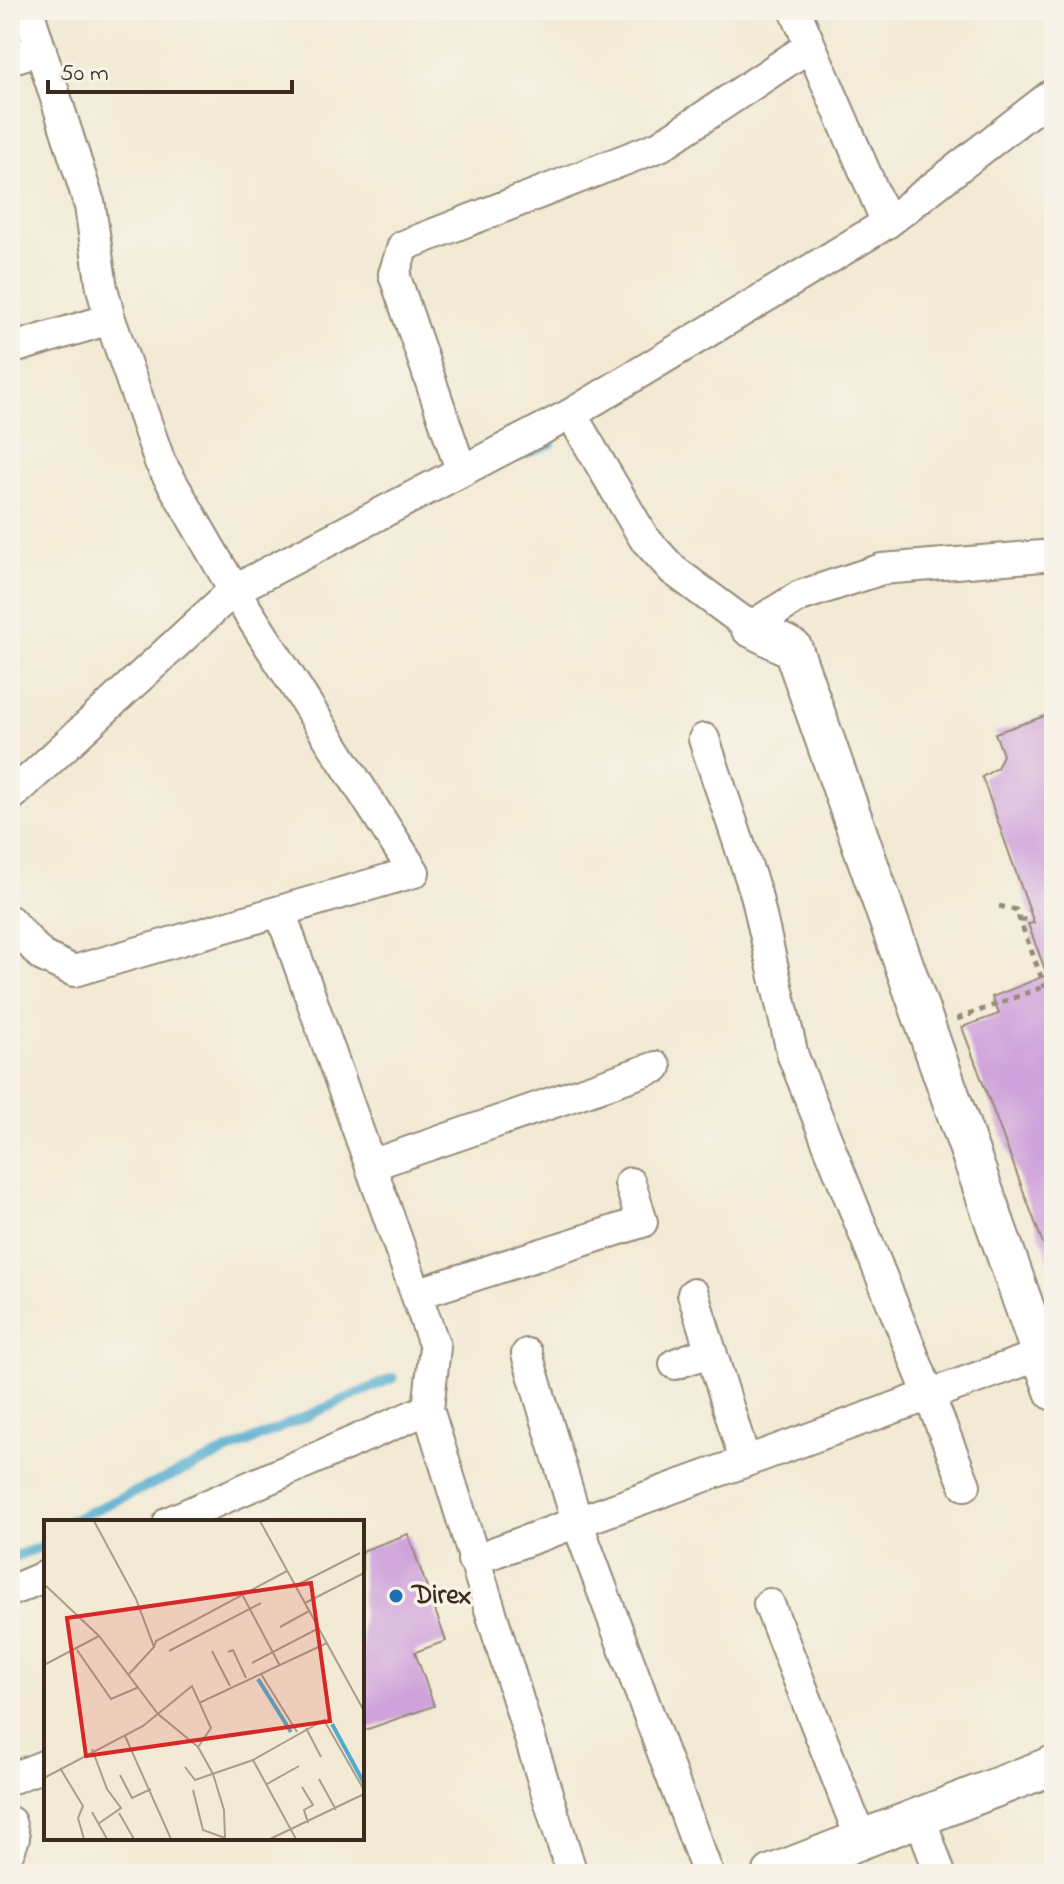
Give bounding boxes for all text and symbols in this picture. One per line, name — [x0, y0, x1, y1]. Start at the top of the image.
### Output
scale bar — [48, 44, 292, 94]
text: 50 m — [60, 57, 109, 92]
inset map — [44, 1520, 364, 1840]
place label: Direx — [410, 1576, 471, 1617]
marker: Direx — [387, 1587, 405, 1605]

